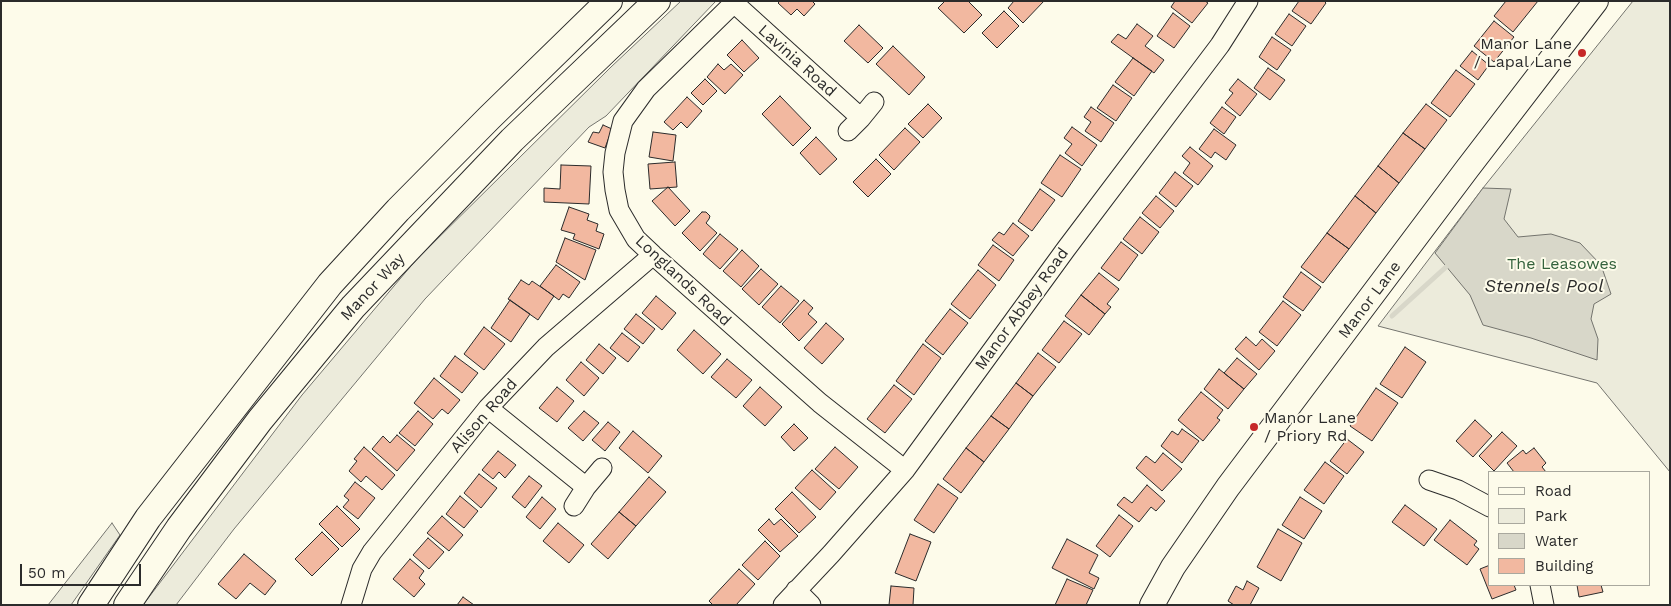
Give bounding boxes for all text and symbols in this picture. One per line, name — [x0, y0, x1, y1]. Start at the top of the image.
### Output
street label: Lavinia Road — [754, 21, 840, 101]
place label: Manor Lane / Lapal Lane — [1474, 34, 1572, 72]
marker: Manor Lane / Lapal Lane — [1576, 47, 1588, 59]
street label: Longlands Road — [631, 232, 735, 330]
street label: Manor Abbey Road — [971, 244, 1073, 374]
street label: Manor Way — [337, 249, 409, 325]
park label: The Leasowes — [1507, 254, 1617, 274]
street label: Manor Lane — [1335, 258, 1405, 342]
water label: Stennels Pool — [1484, 276, 1604, 298]
street label: Alison Road — [447, 375, 521, 457]
place label: Manor Lane / Priory Rd — [1264, 408, 1356, 446]
marker: Manor Lane / Priory Rd — [1248, 421, 1260, 433]
legend — [1488, 471, 1651, 586]
text: Road — [1535, 482, 1572, 500]
text: Park — [1535, 507, 1567, 525]
text: Water — [1535, 532, 1578, 550]
scale bar — [22, 554, 144, 586]
text: Building — [1535, 557, 1593, 575]
text: 50 m — [28, 564, 65, 582]

